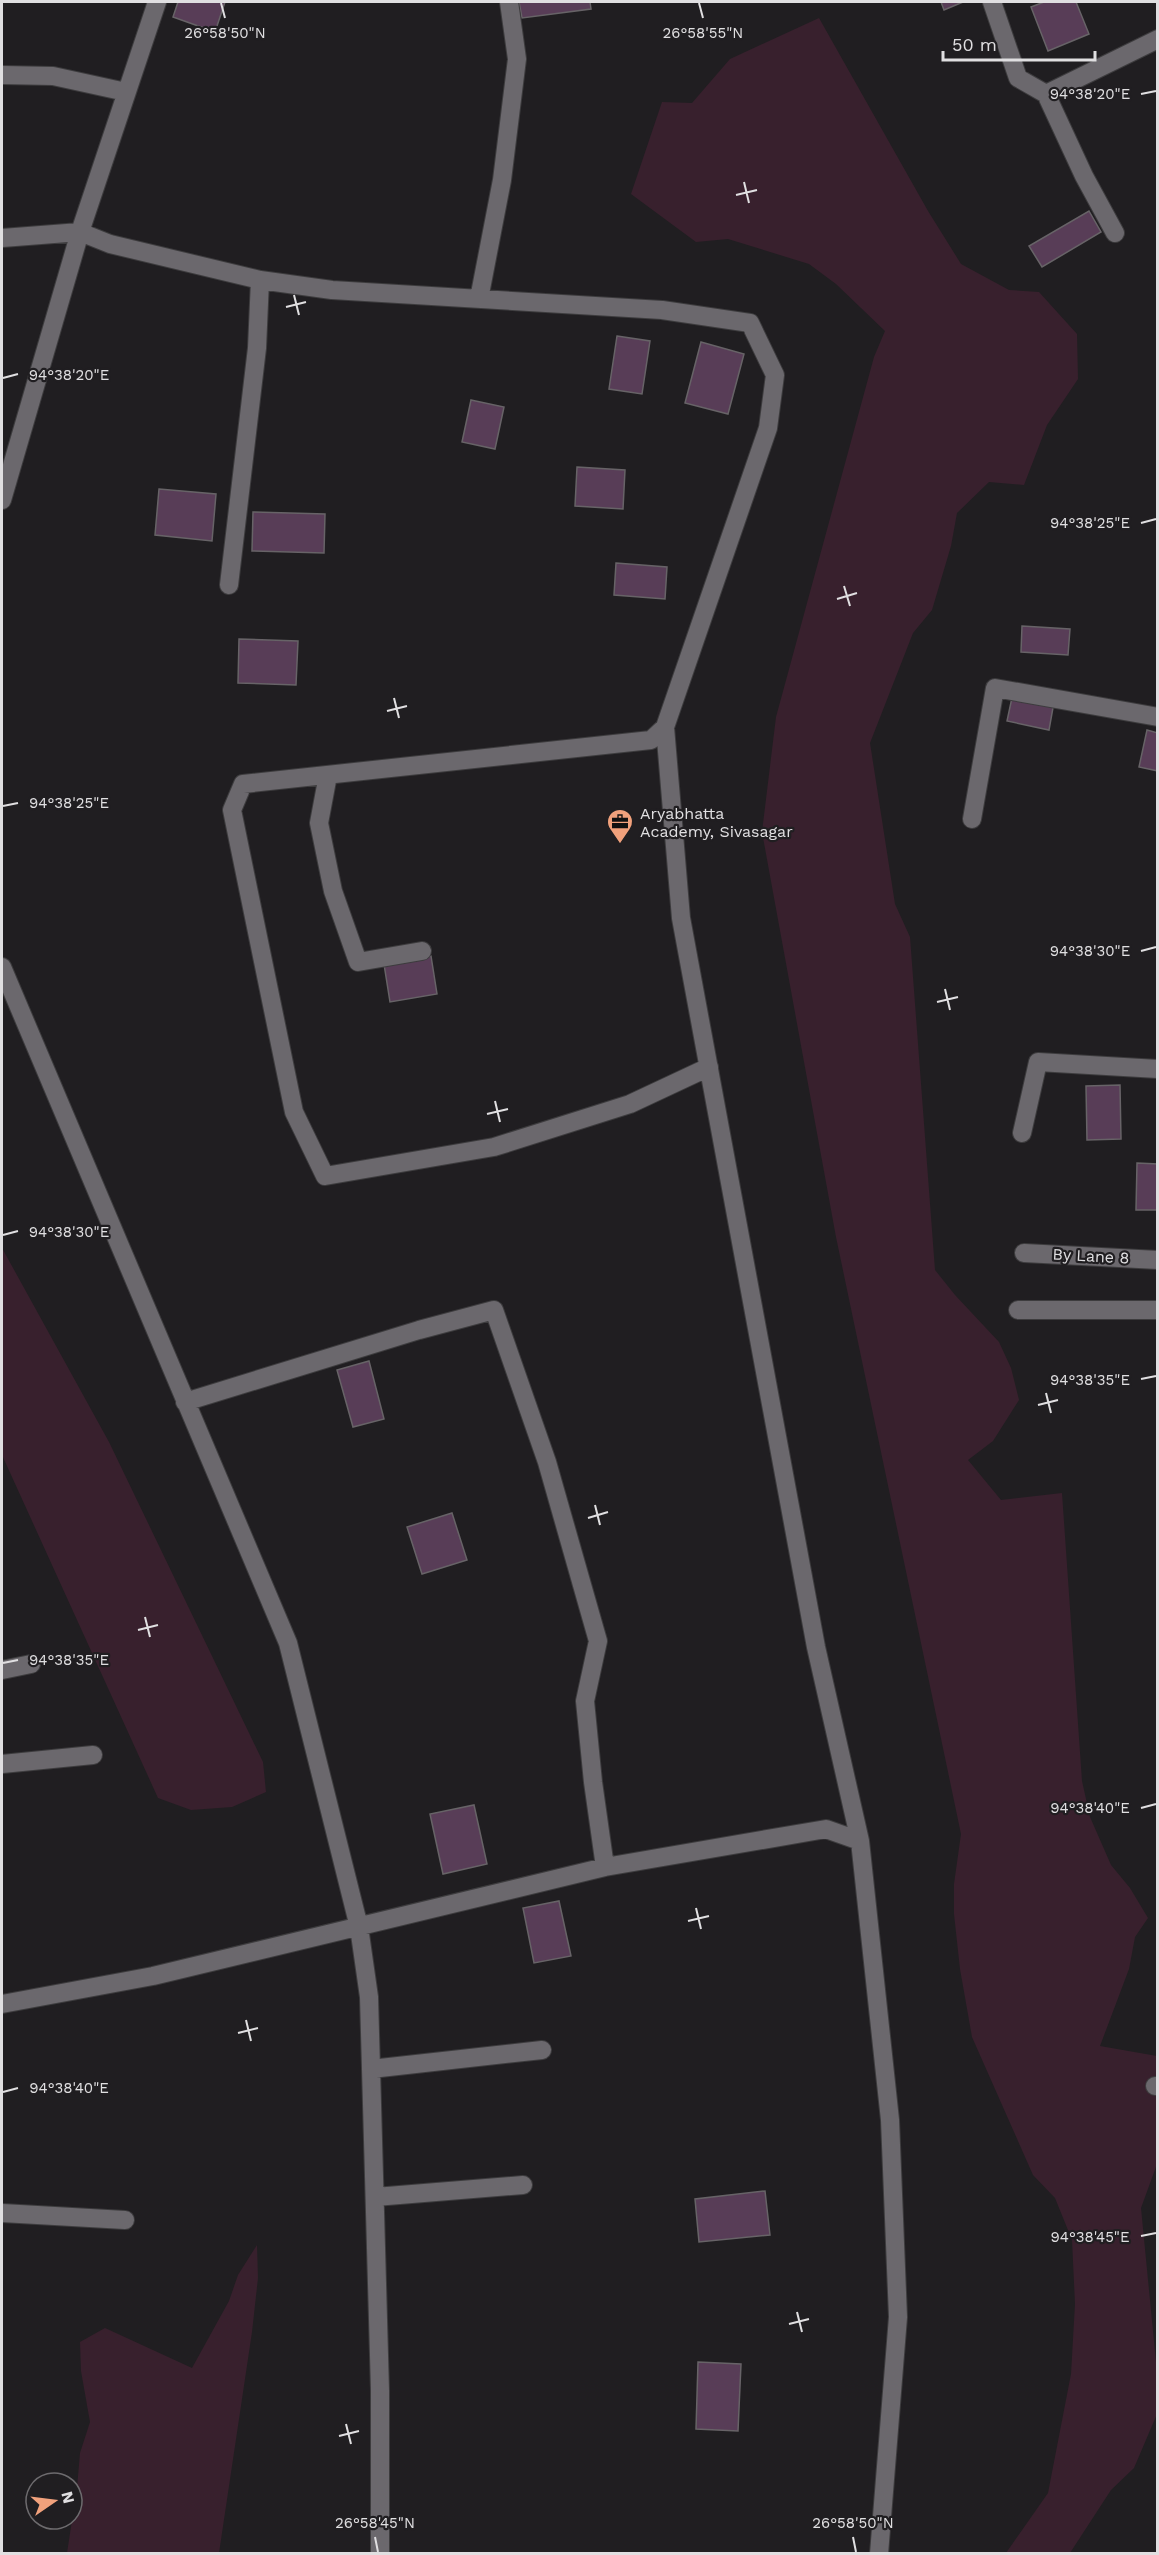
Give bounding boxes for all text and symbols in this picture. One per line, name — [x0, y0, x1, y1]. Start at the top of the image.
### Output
text: 26°58'50"N — [184, 24, 266, 42]
text: 26°58'55"N — [663, 24, 743, 42]
scale bar — [943, 24, 1094, 62]
text: 50 m — [952, 34, 997, 55]
text: 94°38'20"E — [1050, 85, 1130, 103]
text: 94°38'20"E — [29, 366, 109, 384]
text: 94°38'25"E — [1050, 514, 1130, 532]
text: 94°38'25"E — [29, 794, 109, 812]
place label: Aryabhatta Academy, Sivasagar — [640, 804, 793, 841]
office icon: Aryabhatta Academy, Sivasagar — [605, 807, 635, 845]
text: 94°38'30"E — [1050, 942, 1130, 960]
text: 94°38'30"E — [29, 1223, 109, 1241]
street label: By Lane 8 — [1052, 1245, 1130, 1267]
text: 94°38'35"E — [1050, 1371, 1130, 1389]
text: 94°38'35"E — [29, 1651, 109, 1669]
text: 94°38'40"E — [1050, 1799, 1130, 1817]
text: 94°38'40"E — [29, 2079, 109, 2097]
text: 94°38'45"E — [1051, 2228, 1129, 2246]
north arrow — [24, 2471, 84, 2531]
text: N — [57, 2489, 79, 2506]
text: 26°58'45"N — [335, 2514, 415, 2532]
text: 26°58'50"N — [812, 2514, 894, 2532]

